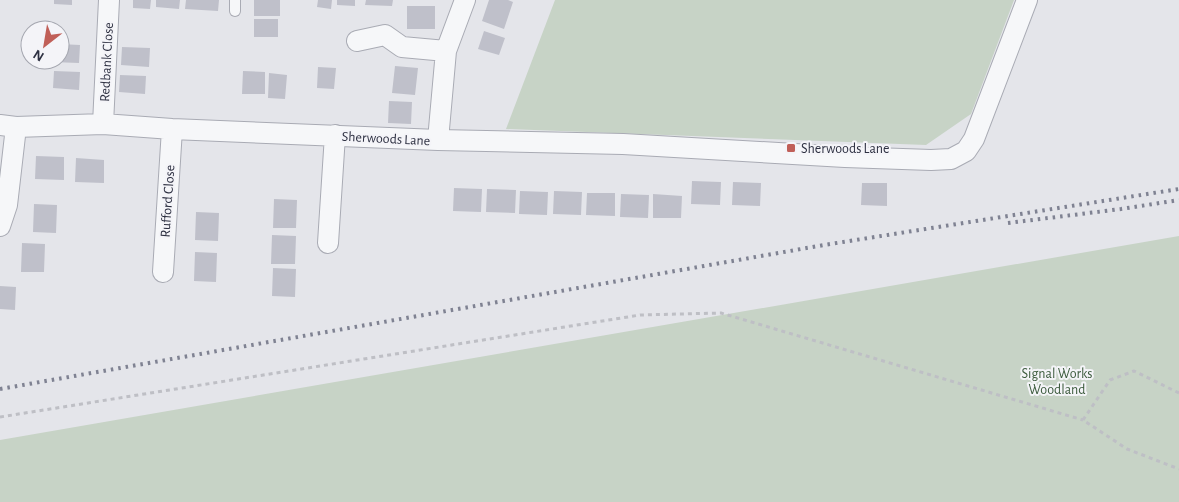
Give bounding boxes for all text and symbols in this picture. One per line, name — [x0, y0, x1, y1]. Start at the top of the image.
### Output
north arrow — [20, 20, 70, 70]
street label: Redbank Close — [98, 22, 116, 102]
text: N — [31, 47, 47, 64]
street label: Sherwoods Lane — [341, 130, 430, 148]
marker: Sherwoods Lane — [785, 142, 797, 154]
place label: Sherwoods Lane — [801, 142, 889, 156]
street label: Rufford Close — [158, 164, 178, 238]
park label: Signal Works Woodland — [1022, 367, 1093, 397]

